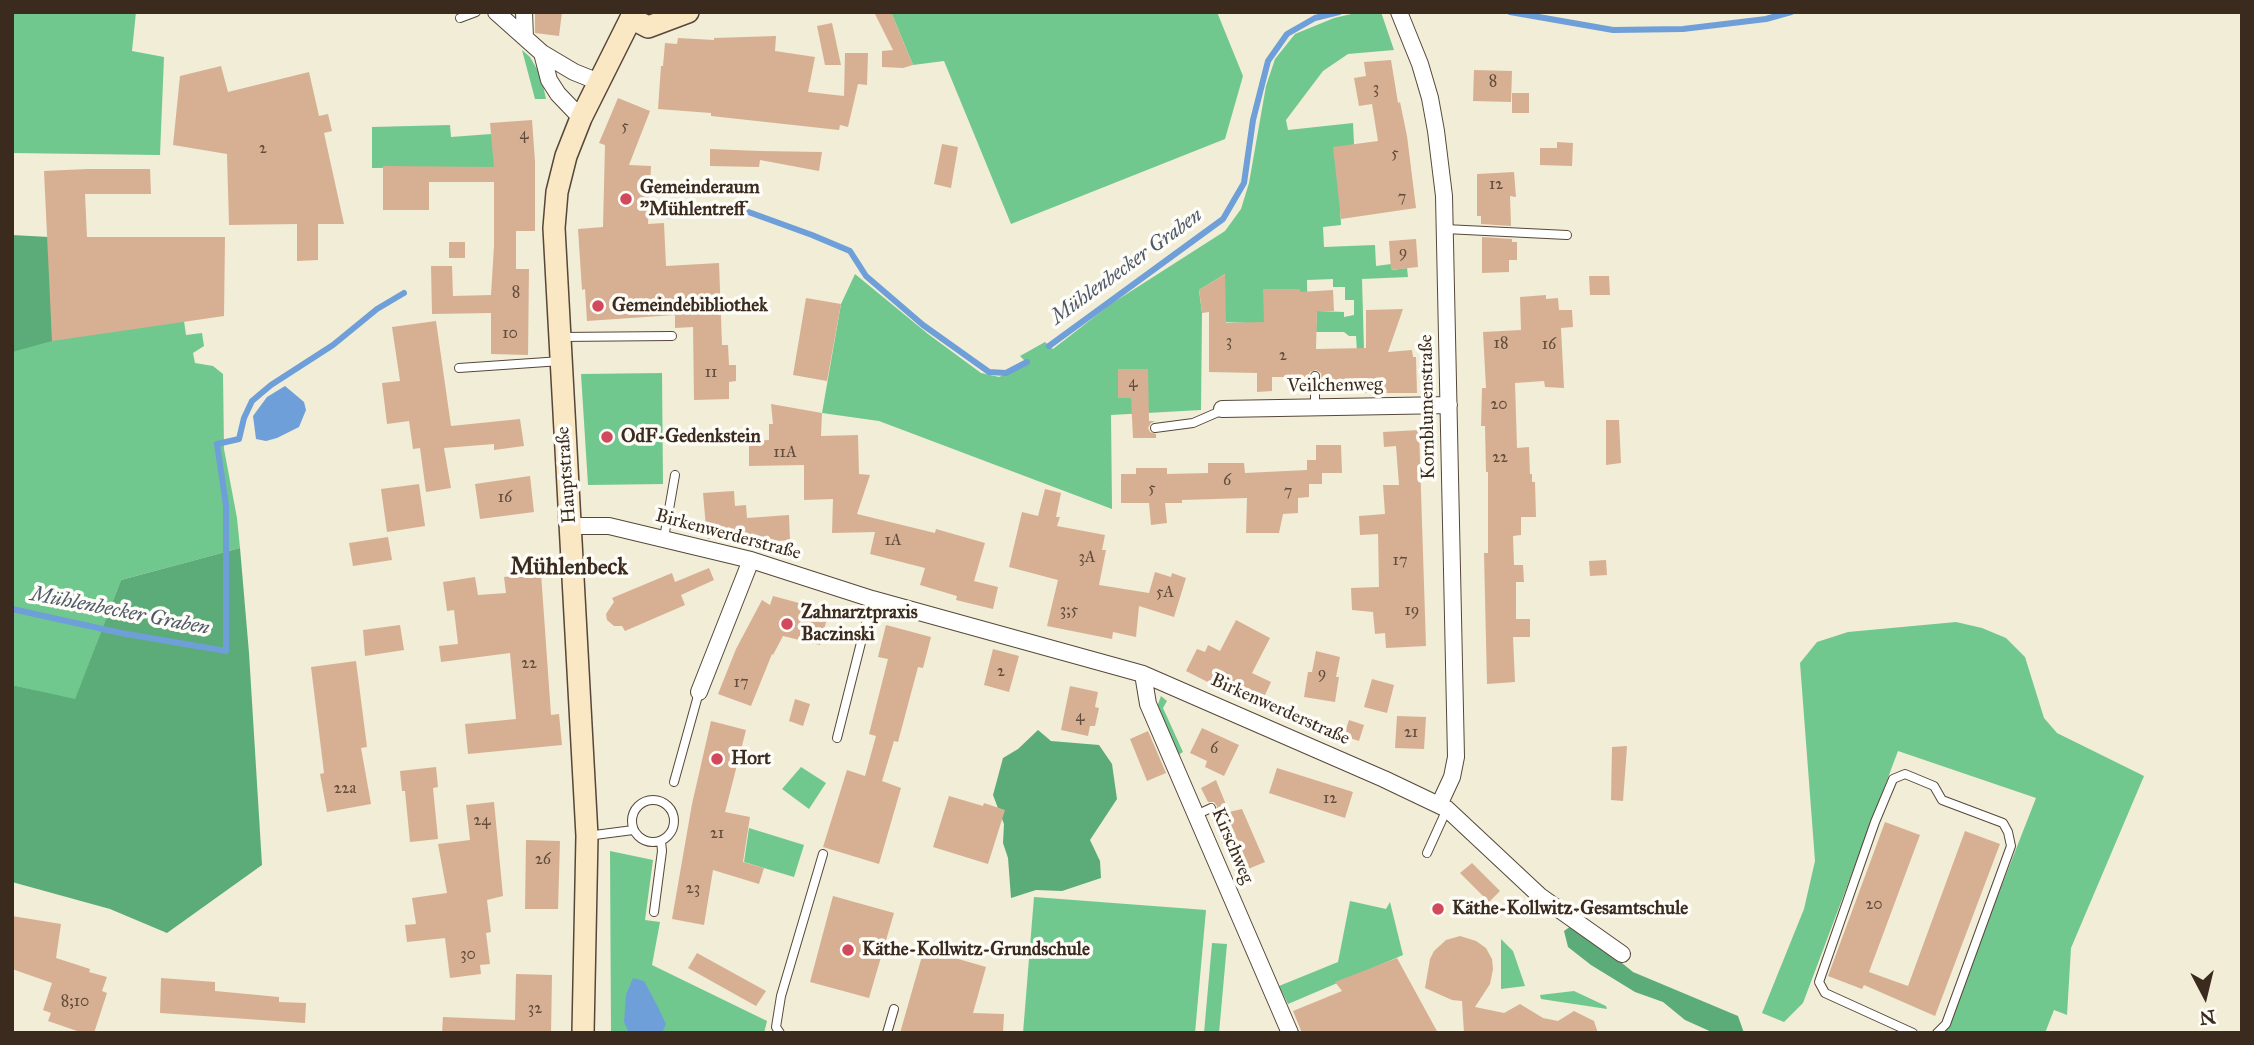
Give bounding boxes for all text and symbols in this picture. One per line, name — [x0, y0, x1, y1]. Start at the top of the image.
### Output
house number: 8 — [1489, 72, 1497, 92]
house number: 3 — [1373, 79, 1379, 99]
house number: 5 — [621, 117, 629, 137]
house number: 4 — [520, 125, 528, 145]
house number: 2 — [259, 139, 267, 159]
house number: 5 — [1391, 144, 1399, 164]
house number: 12 — [1489, 175, 1503, 195]
place label: Gemeinderaum "Mühlentreff — [640, 177, 760, 221]
house number: 7 — [1398, 188, 1406, 208]
marker: Gemeinderaum "Mühlentreff — [618, 191, 634, 207]
water label: Mühlenbecker Graben — [1046, 203, 1208, 331]
house number: 9 — [1399, 243, 1407, 263]
house number: 8 — [512, 283, 520, 303]
place label: Gemeindebibliothek — [612, 295, 768, 317]
marker: Gemeindebibliothek — [590, 298, 606, 314]
house number: 10 — [502, 324, 518, 344]
house number: 3 — [1226, 332, 1232, 352]
street label: Kornblumenstraße — [1415, 334, 1441, 480]
house number: 18 — [1494, 334, 1508, 354]
house number: 16 — [1542, 335, 1556, 355]
house number: 2 — [1279, 346, 1287, 366]
house number: 11 — [705, 363, 717, 383]
house number: 4 — [1129, 373, 1137, 393]
street label: Veilchenweg — [1287, 374, 1383, 398]
house number: 20 — [1490, 395, 1508, 415]
street label: Hauptstraße — [552, 426, 582, 524]
place label: OdF-Gedenkstein — [621, 426, 761, 448]
marker: OdF-Gedenkstein — [599, 429, 615, 445]
house number: 11A — [773, 443, 797, 463]
house number: 22 — [1492, 448, 1508, 468]
house number: 6 — [1223, 471, 1231, 491]
house number: 5 — [1148, 479, 1156, 499]
house number: 7 — [1284, 482, 1292, 502]
house number: 16 — [498, 488, 512, 508]
street label: Birkenwerderstraße — [653, 505, 803, 565]
house number: 1A — [884, 531, 902, 551]
house number: 3A — [1078, 548, 1096, 568]
house number: 17 — [1393, 551, 1407, 571]
district label: Mühlenbeck — [510, 554, 628, 582]
water label: Mühlenbecker Graben — [29, 582, 211, 642]
house number: 5A — [1156, 583, 1174, 603]
house number: 3;5 — [1060, 601, 1078, 621]
house number: 19 — [1405, 601, 1419, 621]
place label: Zahnarztpraxis Baczinski — [801, 602, 918, 646]
marker: Zahnarztpraxis Baczinski — [779, 616, 795, 632]
house number: 22 — [521, 654, 537, 674]
house number: 2 — [997, 662, 1005, 682]
house number: 9 — [1318, 664, 1326, 684]
street label: Birkenwerderstraße — [1207, 669, 1353, 751]
house number: 17 — [734, 673, 748, 693]
house number: 4 — [1076, 707, 1084, 727]
house number: 21 — [1404, 723, 1418, 743]
house number: 6 — [1210, 739, 1218, 759]
place label: Hort — [731, 748, 771, 770]
marker: Hort — [709, 751, 725, 767]
house number: 22a — [334, 779, 356, 799]
house number: 12 — [1323, 789, 1337, 809]
street label: Kirschweg — [1206, 805, 1258, 887]
house number: 24 — [474, 811, 490, 831]
house number: 21 — [710, 824, 724, 844]
house number: 26 — [535, 850, 551, 870]
house number: 23 — [686, 879, 700, 899]
house number: 20 — [1865, 895, 1883, 915]
place label: Käthe-Kollwitz-Gesamtschule — [1452, 898, 1688, 920]
marker: Käthe-Kollwitz-Gesamtschule — [1430, 901, 1446, 917]
place label: Käthe-Kollwitz-Grundschule — [862, 939, 1090, 961]
marker: Käthe-Kollwitz-Grundschule — [840, 942, 856, 958]
house number: 30 — [460, 945, 476, 965]
north arrow — [2170, 961, 2240, 1031]
house number: 8;10 — [61, 992, 89, 1012]
house number: 32 — [528, 999, 542, 1019]
text: N — [2198, 1005, 2217, 1030]

